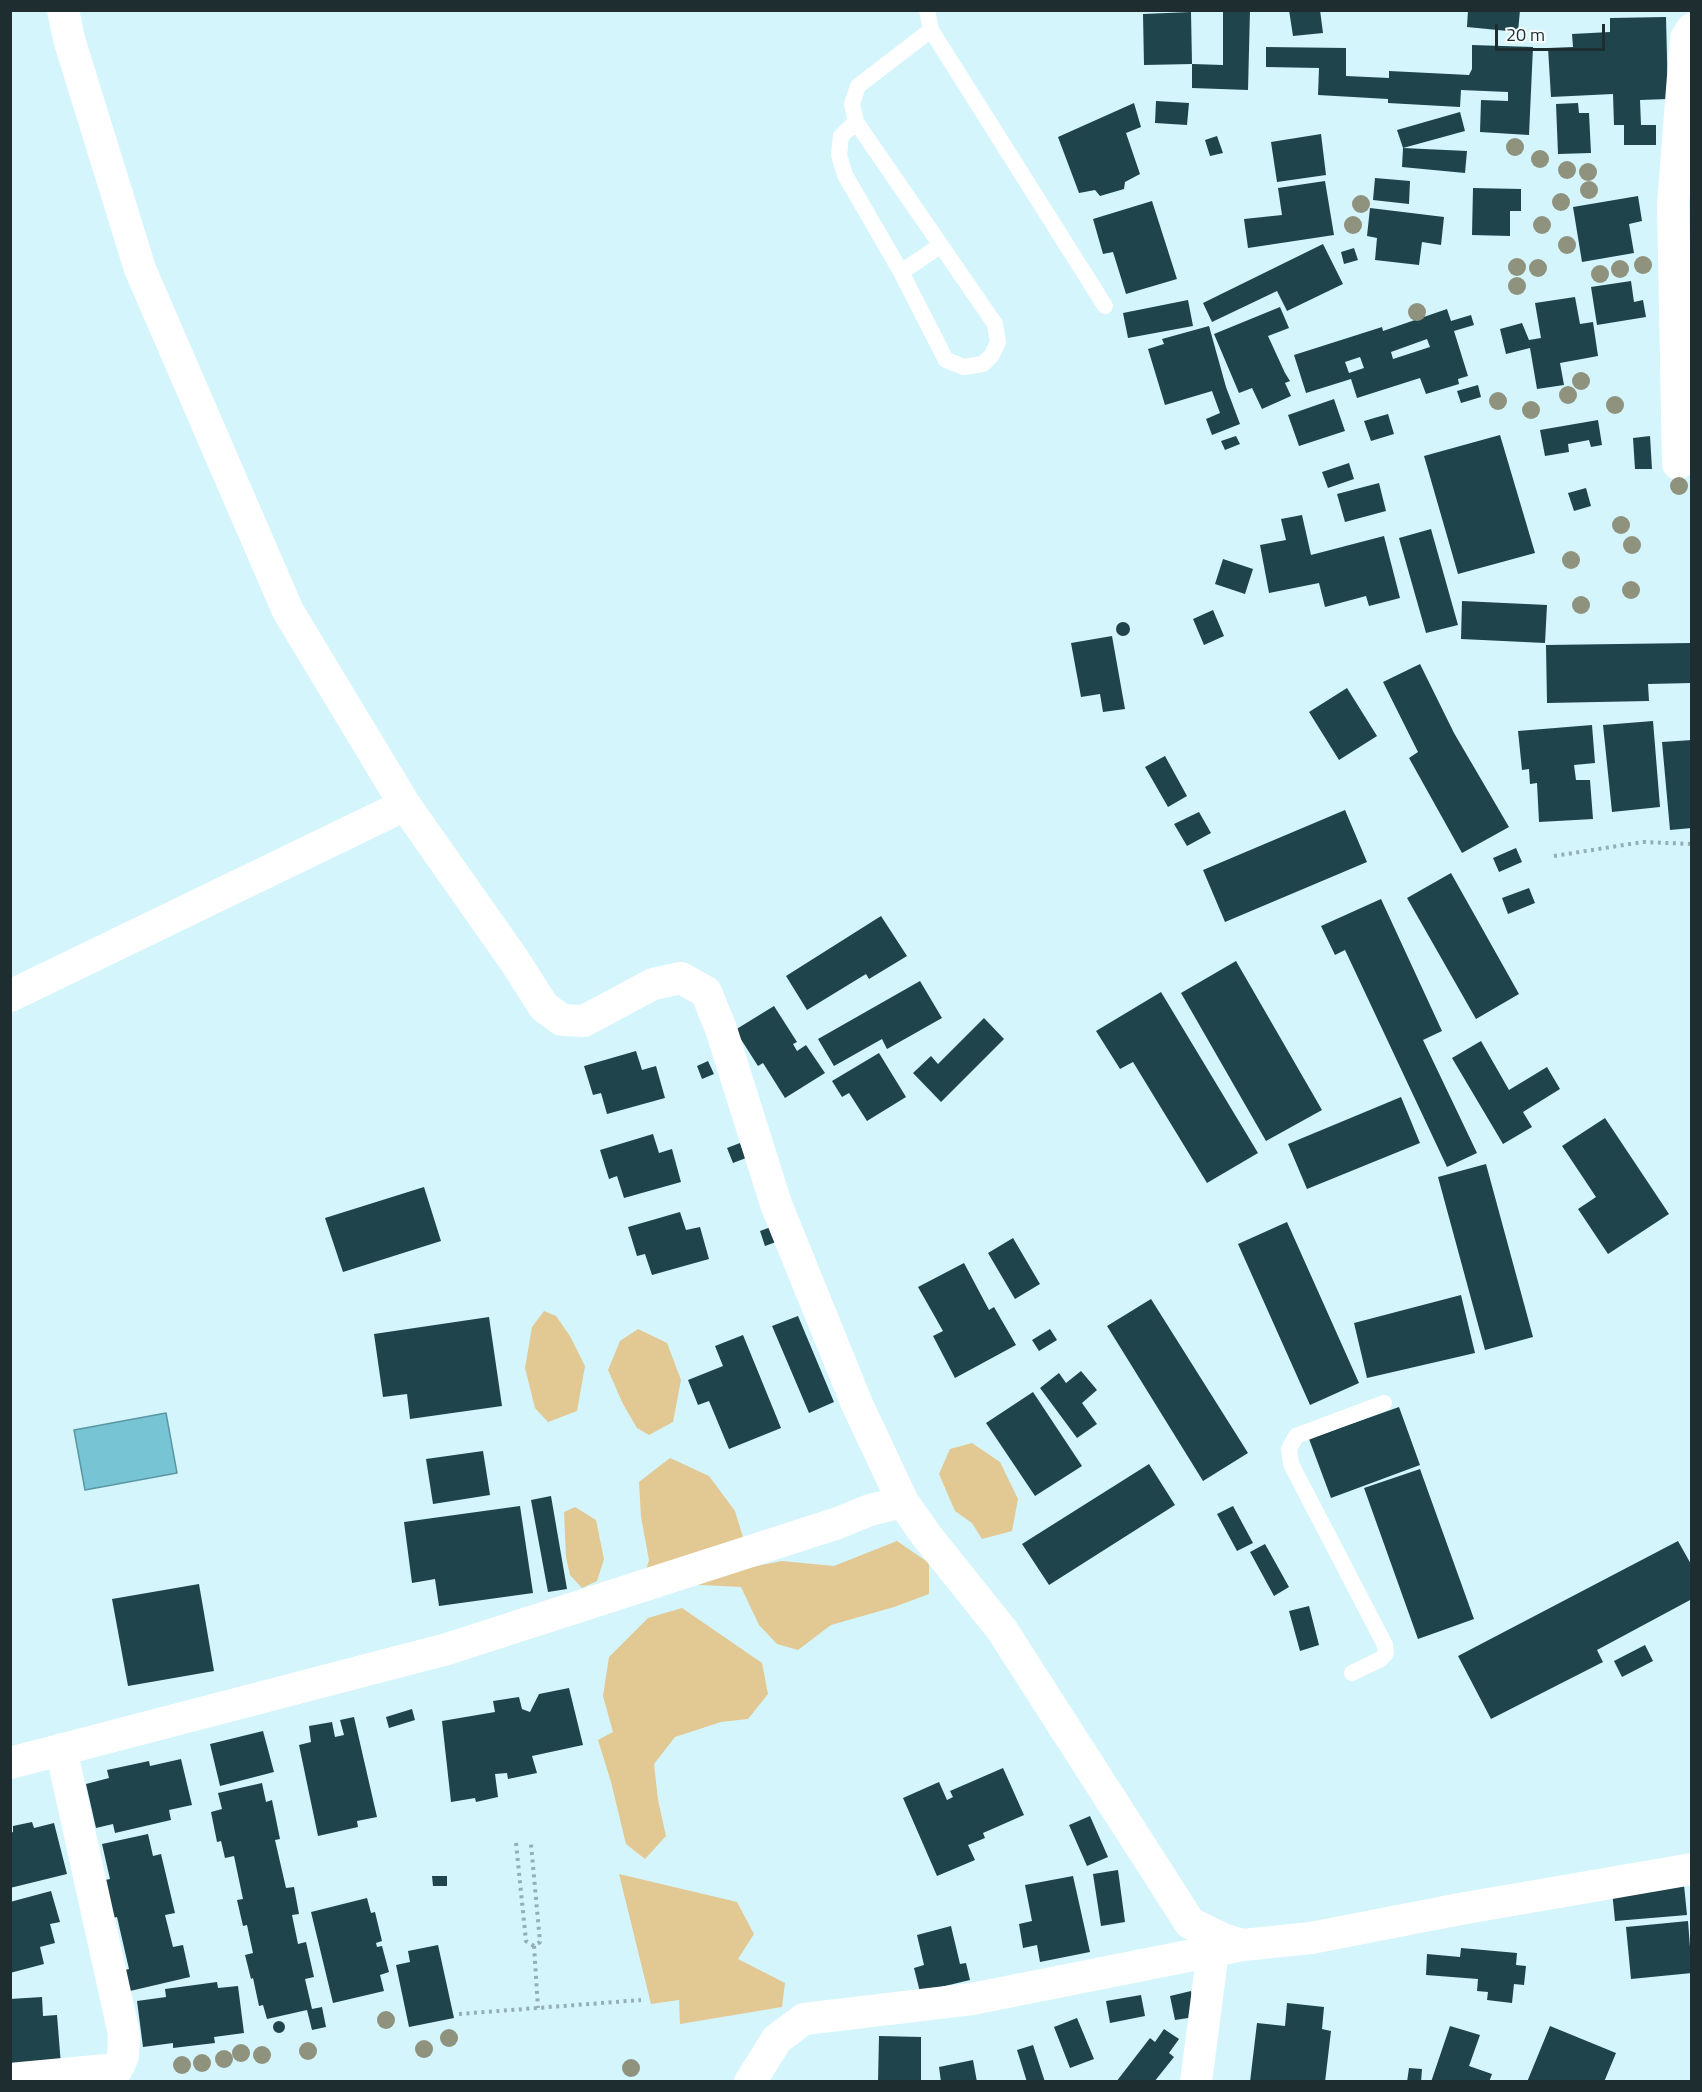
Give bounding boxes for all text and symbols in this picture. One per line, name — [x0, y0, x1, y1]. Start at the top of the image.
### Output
scale bar — [1498, 12, 1608, 50]
text: 20 m — [1506, 21, 1545, 48]

